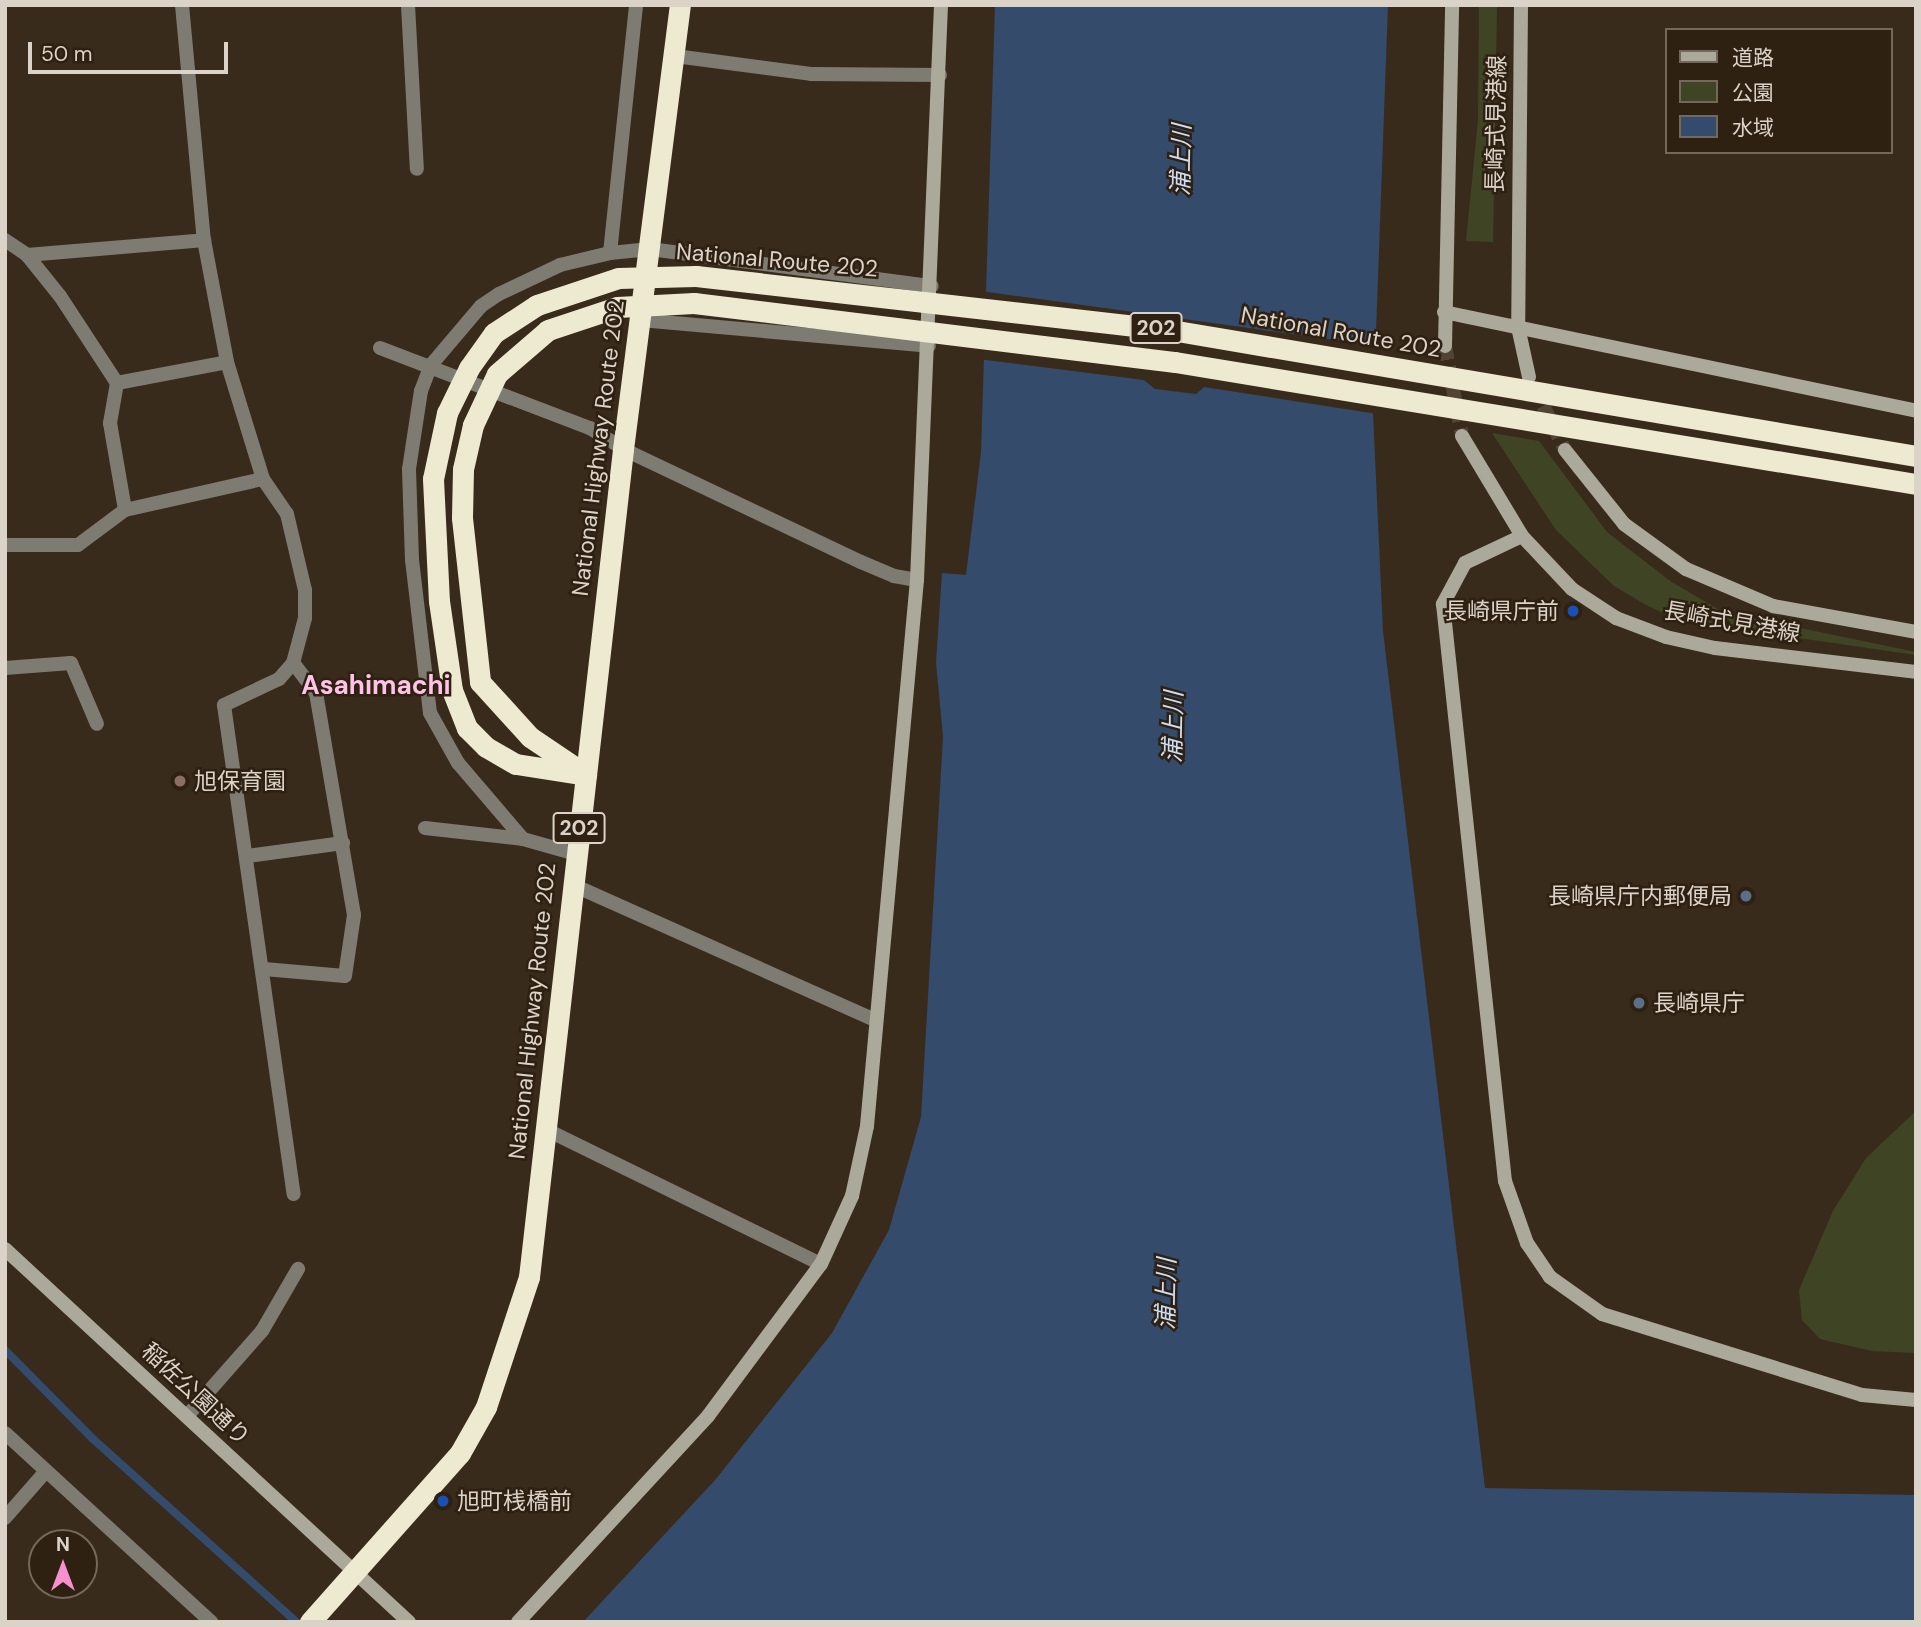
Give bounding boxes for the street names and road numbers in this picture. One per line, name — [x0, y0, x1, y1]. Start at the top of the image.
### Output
street label: 長崎式見港線 — [1481, 55, 1511, 193]
street label: National Route 202 — [675, 237, 879, 283]
street label: National Highway Route 202 — [566, 298, 630, 598]
street label: National Route 202 — [1239, 301, 1443, 363]
road number: 202 — [1128, 310, 1184, 346]
street label: 長崎式見港線 — [1662, 596, 1802, 648]
road number: 202 — [551, 810, 607, 846]
street label: National Highway Route 202 — [503, 861, 561, 1161]
street label: 稲佐公園通り — [136, 1337, 256, 1451]

